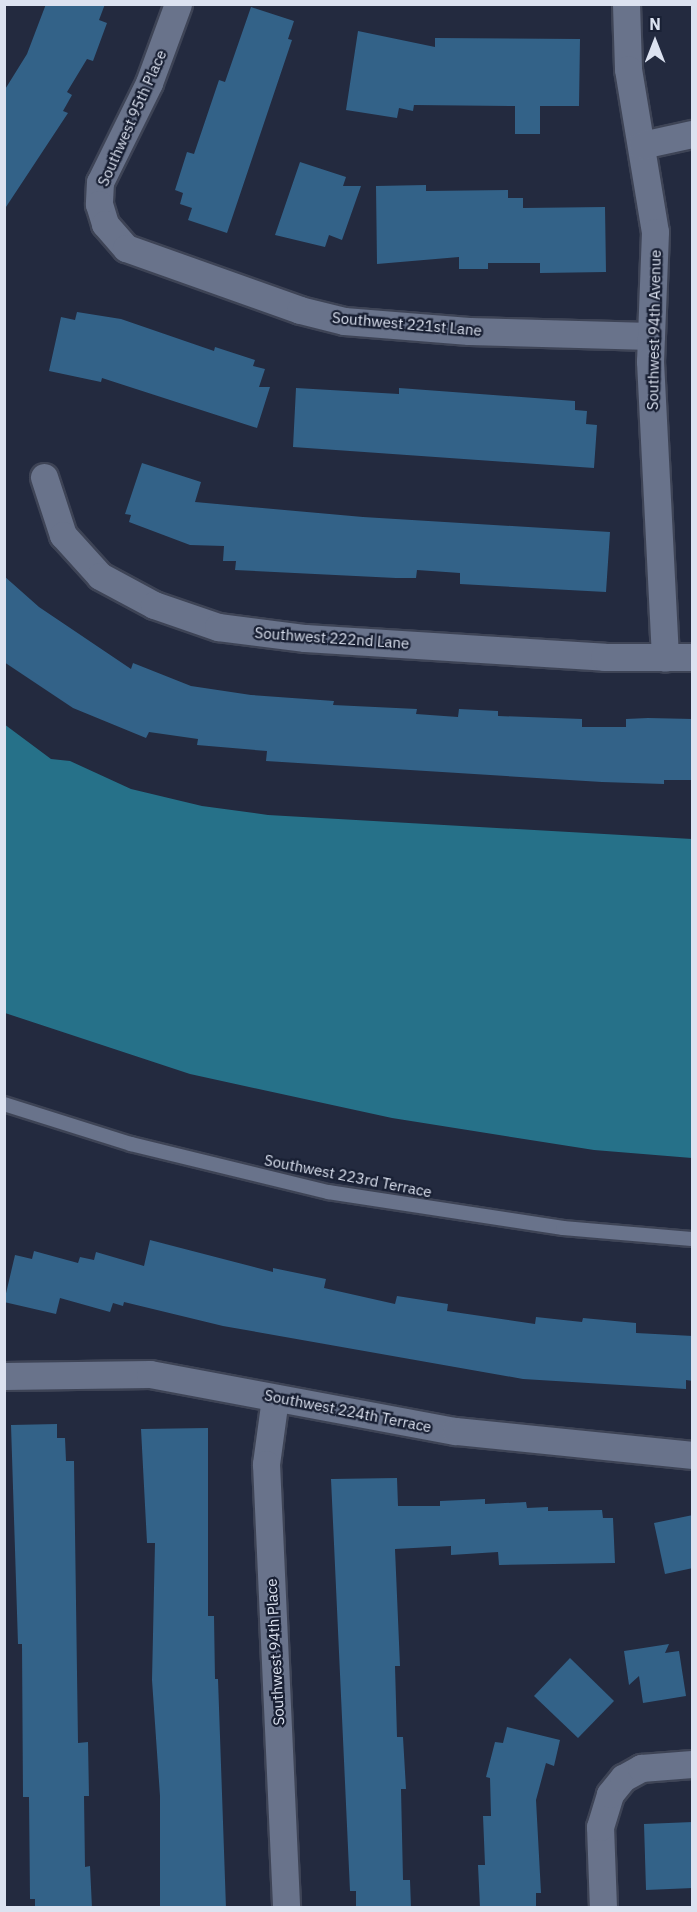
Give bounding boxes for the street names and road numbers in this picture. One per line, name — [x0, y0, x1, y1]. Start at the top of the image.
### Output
street label: Southwest 95th Place — [94, 47, 170, 189]
street label: Southwest 94th Avenue — [644, 250, 664, 410]
street label: Southwest 221st Lane — [331, 308, 483, 340]
street label: Southwest 222nd Lane — [254, 624, 410, 652]
street label: Southwest 223rd Terrace — [263, 1151, 433, 1201]
street label: Southwest 224th Terrace — [263, 1386, 433, 1436]
street label: Southwest 94th Place — [262, 1578, 288, 1726]

